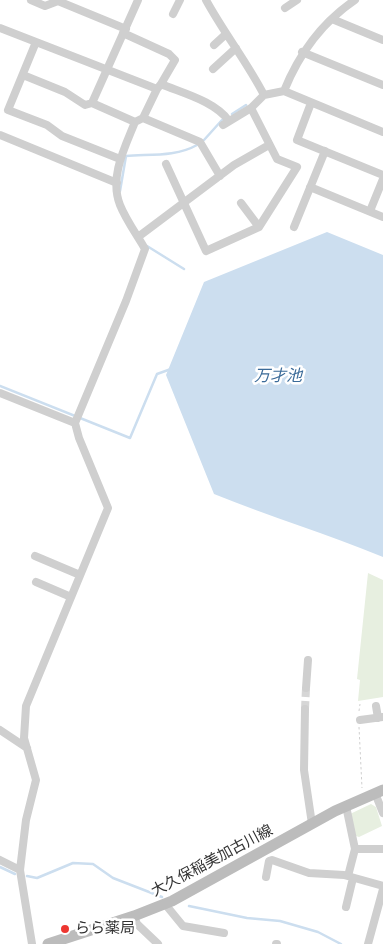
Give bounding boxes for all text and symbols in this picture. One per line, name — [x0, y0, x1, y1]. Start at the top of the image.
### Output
water label: 万才池 — [254, 366, 302, 386]
street label: 大久保稲美加古川線 — [148, 821, 276, 901]
place label: らら薬局 — [75, 920, 135, 938]
marker: らら薬局 — [59, 923, 71, 935]

